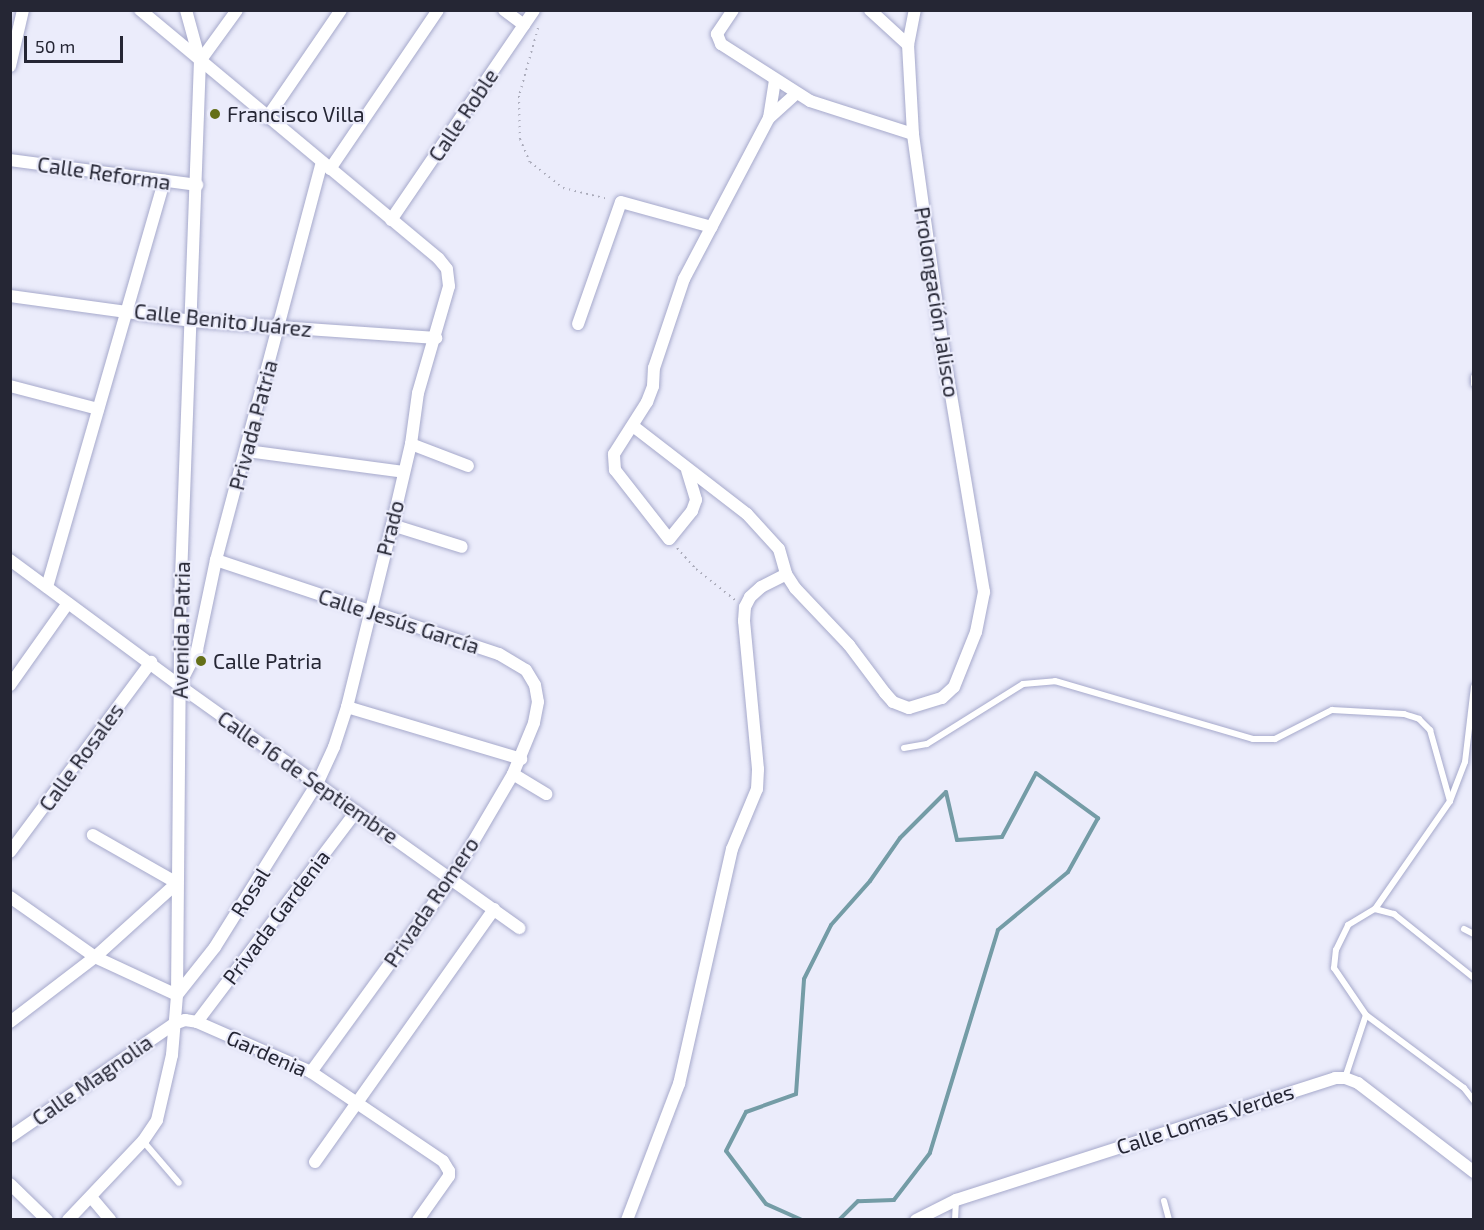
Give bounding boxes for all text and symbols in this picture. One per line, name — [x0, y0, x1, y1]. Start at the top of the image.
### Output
scale bar — [27, 24, 126, 62]
text: 50 m — [35, 35, 75, 57]
street label: Calle Roble — [423, 64, 503, 166]
place label: Francisco Villa — [227, 101, 365, 127]
marker: Francisco Villa — [208, 107, 222, 121]
street label: Calle Reforma — [36, 151, 172, 195]
street label: Prolongación Jalisco — [909, 205, 965, 399]
street label: Calle Benito Juárez — [133, 298, 313, 342]
street label: Privada Patria — [224, 357, 282, 493]
street label: Prado — [371, 498, 409, 558]
street label: Avenida Patria — [167, 561, 195, 699]
street label: Calle Jesús García — [315, 583, 483, 659]
place label: Calle Patria — [213, 648, 322, 674]
marker: Calle Patria — [194, 654, 208, 668]
street label: Calle Rosales — [33, 698, 129, 816]
street label: Calle 16 de Septiembre — [213, 705, 403, 849]
street label: Privada Romero — [378, 832, 484, 972]
street label: Privada Gardenia — [217, 845, 335, 989]
street label: Rosal — [225, 863, 275, 921]
street label: Gardenia — [223, 1024, 311, 1082]
street label: Calle Magnolia — [27, 1029, 157, 1131]
street label: Calle Lomas Verdes — [1113, 1078, 1297, 1160]

